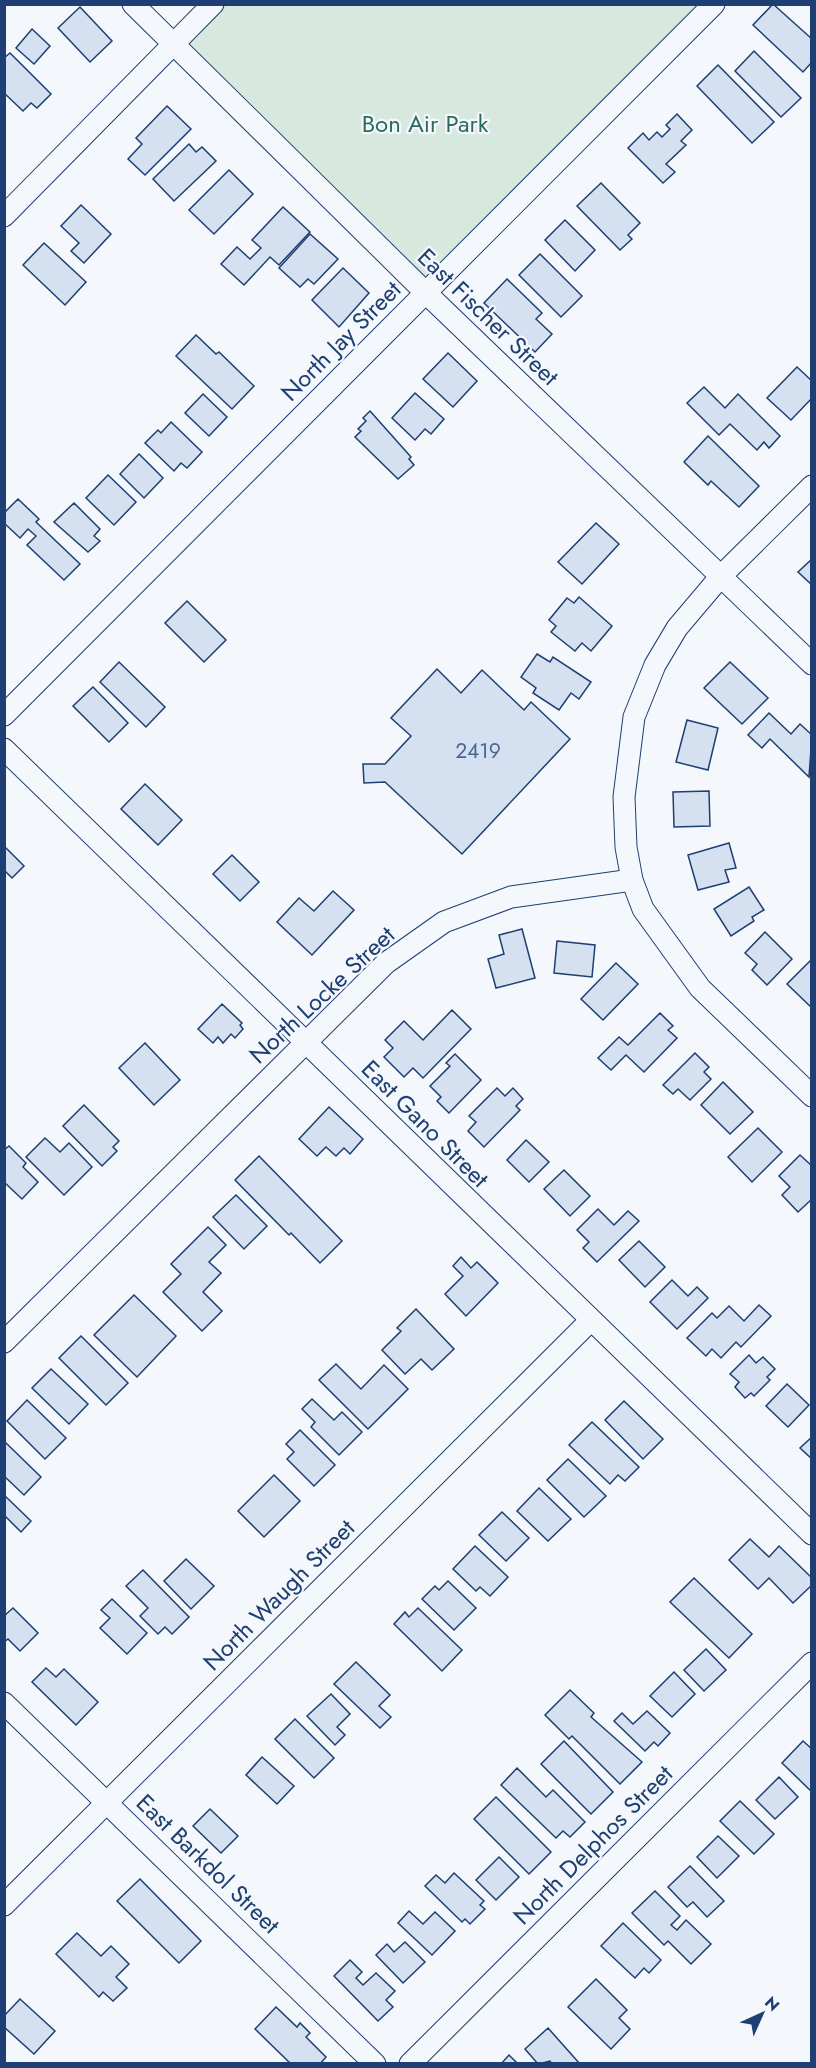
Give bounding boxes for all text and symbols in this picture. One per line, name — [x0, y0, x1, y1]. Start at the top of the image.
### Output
park label: Bon Air Park — [362, 106, 489, 141]
street label: East Fischer Street — [410, 240, 567, 393]
street label: North Jay Street — [273, 272, 409, 409]
house number: 2419 — [455, 736, 501, 766]
street label: North Locke Street — [241, 918, 402, 1072]
street label: East Gano Street — [354, 1052, 497, 1195]
street label: North Waugh Street — [195, 1511, 363, 1678]
street label: North Delphos Street — [505, 1757, 681, 1932]
street label: East Barkdol Street — [129, 1786, 288, 1942]
north arrow — [732, 1984, 792, 2044]
text: N — [760, 1991, 785, 2016]

